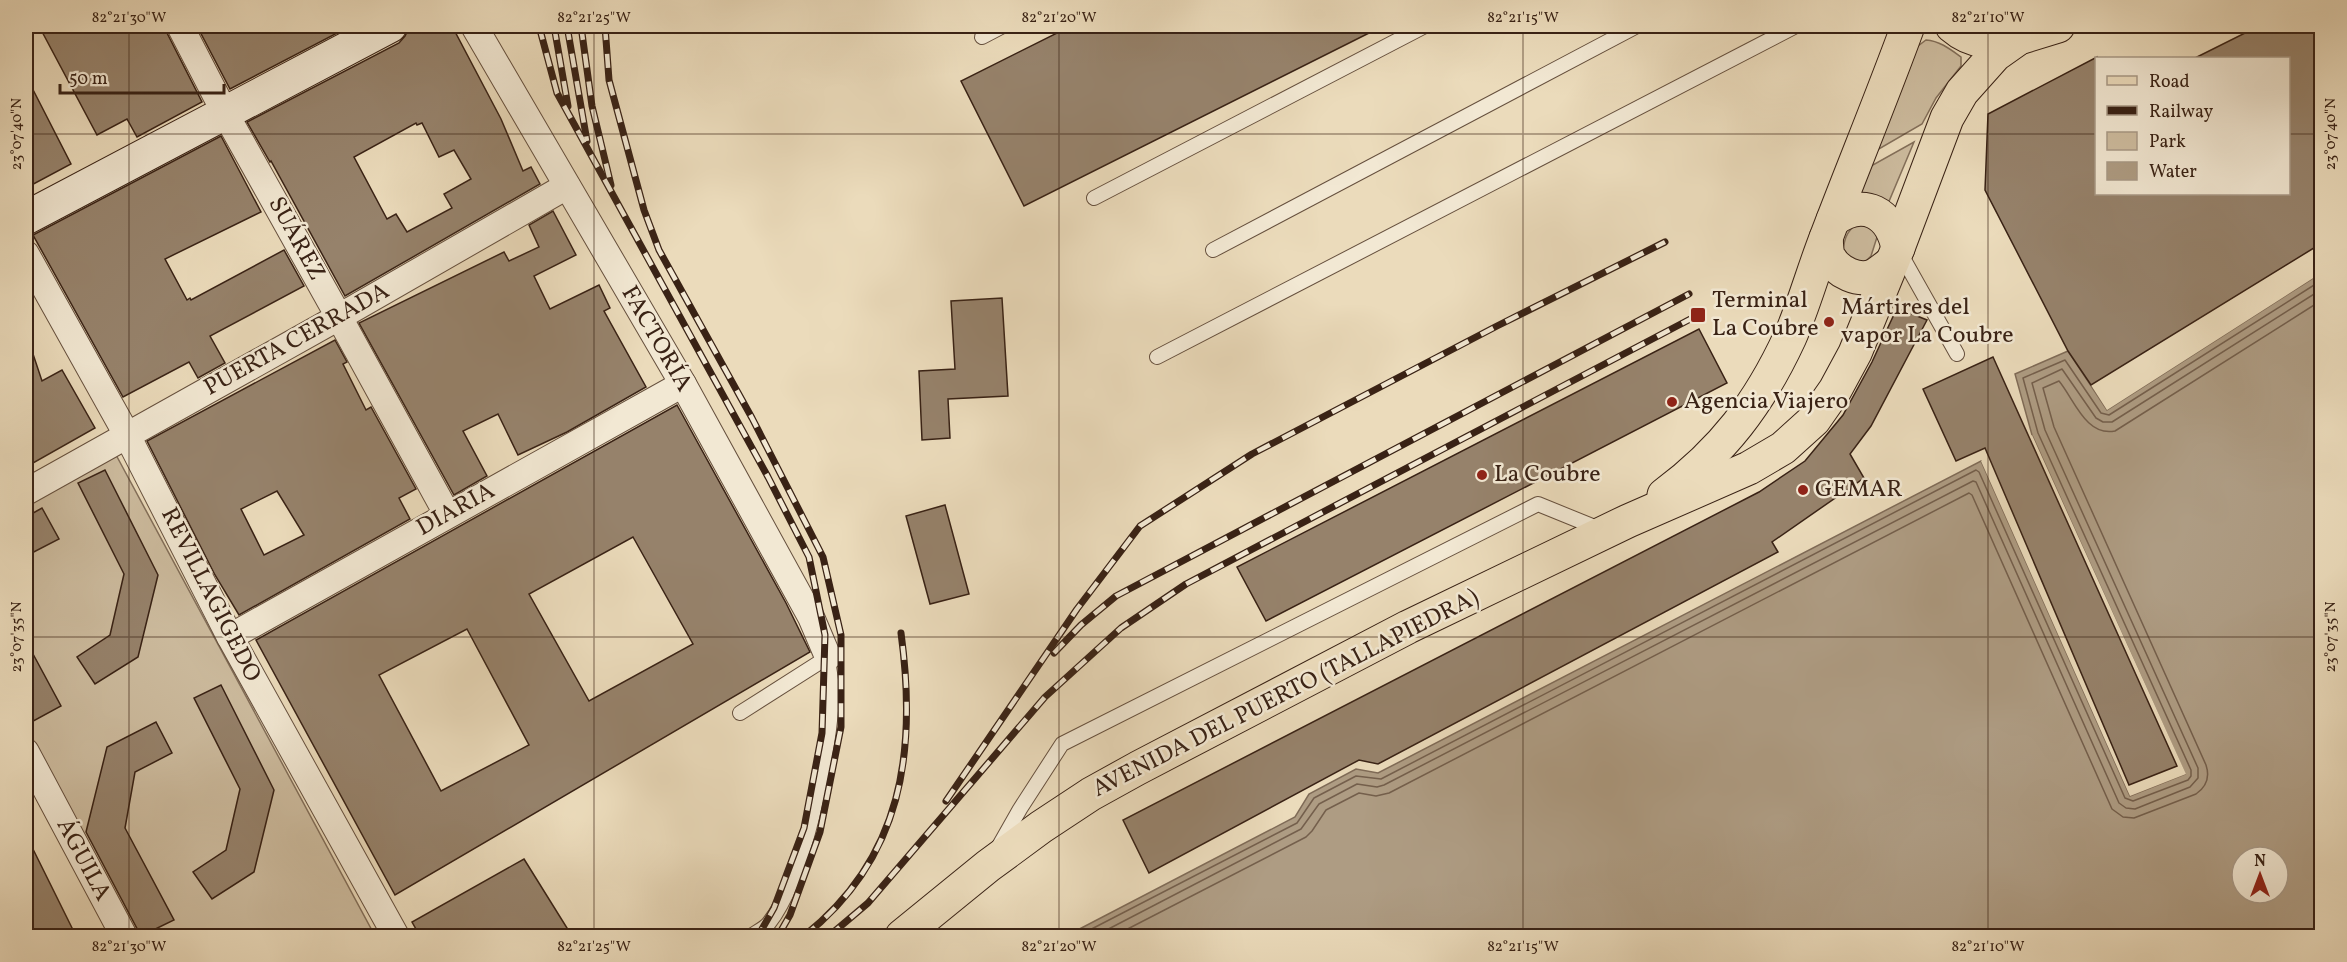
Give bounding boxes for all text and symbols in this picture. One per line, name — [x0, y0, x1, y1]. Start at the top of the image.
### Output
text: 82°21'30"W — [92, 8, 166, 29]
text: 82°21'25"W — [557, 8, 631, 29]
text: 82°21'20"W — [1021, 8, 1097, 29]
text: 82°21'15"W — [1487, 8, 1559, 29]
text: 82°21'10"W — [1951, 8, 2025, 29]
scale bar — [60, 57, 224, 95]
legend — [2095, 57, 2290, 195]
text: 50 m — [69, 67, 108, 92]
text: Road — [2149, 70, 2190, 95]
text: 23°07'40"N — [7, 98, 28, 170]
text: 23°07'40"N — [2321, 98, 2342, 170]
text: Railway — [2149, 100, 2213, 125]
text: Park — [2149, 130, 2186, 155]
text: Water — [2149, 160, 2197, 185]
street label: SUÁREZ — [259, 191, 333, 287]
street label: PUERTA CERRADA — [198, 275, 396, 405]
street label: FACTORÍA — [612, 280, 700, 398]
place label: Terminal La Coubre — [1712, 284, 1819, 346]
place label: Mártires del vapor La Coubre — [1841, 291, 2014, 353]
marker: Terminal La Coubre — [1689, 306, 1707, 324]
marker: Mártires del vapor La Coubre — [1822, 315, 1836, 329]
place label: Agencia Viajero — [1684, 385, 1848, 419]
marker: Agencia Viajero — [1665, 395, 1679, 409]
place label: La Coubre — [1494, 458, 1601, 492]
marker: La Coubre — [1475, 468, 1489, 482]
place label: GEMAR — [1815, 473, 1903, 507]
street label: DIARIA — [411, 475, 501, 545]
marker: GEMAR — [1796, 483, 1810, 497]
street label: REVILLAGIGEDO — [151, 502, 269, 688]
street label: AVENIDA DEL PUERTO (TALLAPIEDRA) — [1087, 581, 1485, 807]
text: 23°07'35"N — [7, 601, 28, 673]
text: 23°07'35"N — [2321, 601, 2342, 673]
street label: ÁGUILA — [47, 813, 119, 907]
north arrow — [2230, 845, 2290, 905]
text: N — [2254, 851, 2266, 873]
text: 82°21'30"W — [92, 937, 166, 958]
text: 82°21'25"W — [557, 937, 631, 958]
text: 82°21'20"W — [1021, 937, 1097, 958]
text: 82°21'15"W — [1487, 937, 1559, 958]
text: 82°21'10"W — [1951, 937, 2025, 958]

